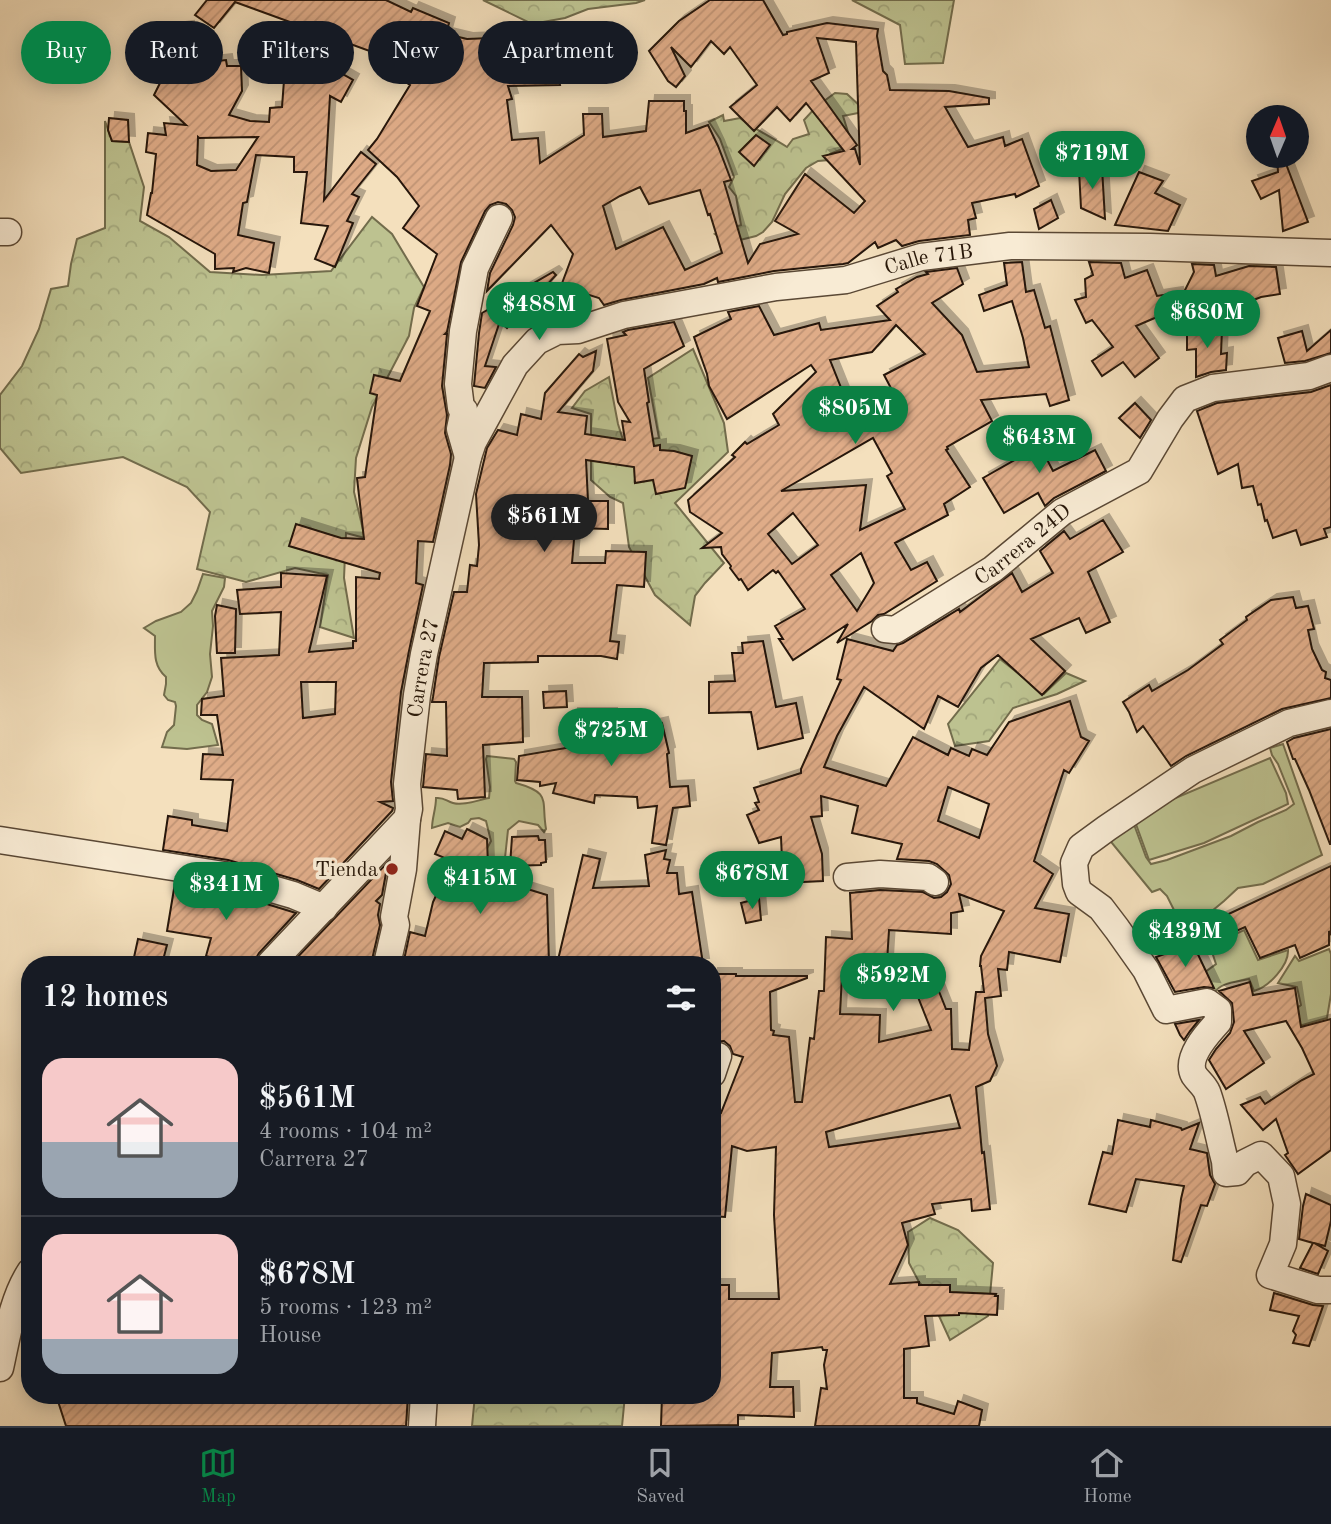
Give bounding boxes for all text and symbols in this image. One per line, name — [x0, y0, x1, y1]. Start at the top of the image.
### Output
chip: Buy — [21, 21, 111, 84]
chip: Rent — [125, 21, 223, 84]
chip: Filters — [237, 21, 354, 84]
chip: New — [368, 21, 464, 84]
chip: Apartment — [478, 21, 638, 84]
north arrow — [1246, 105, 1309, 168]
map controls — [1246, 105, 1309, 168]
pin: $719M — [1043, 132, 1141, 191]
text: $719M — [1055, 142, 1129, 165]
street label: Calle 71B — [882, 242, 974, 280]
pin: $488M — [490, 282, 588, 342]
pin: $680M — [1158, 290, 1256, 350]
text: $488M — [502, 293, 576, 316]
text: $680M — [1170, 301, 1244, 324]
pin: $805M — [806, 386, 904, 446]
text: $805M — [818, 397, 892, 420]
pin: $643M — [990, 416, 1088, 475]
text: $643M — [1002, 426, 1076, 449]
pin: $561M — [495, 494, 593, 554]
street label: Carrera 24D — [971, 500, 1075, 590]
text: $561M — [507, 505, 581, 528]
street label: Carrera 27 — [406, 617, 444, 719]
pin: $725M — [562, 708, 660, 768]
text: $725M — [574, 719, 648, 742]
pin: $678M — [703, 852, 801, 911]
pin: $415M — [431, 856, 529, 916]
place label: Tienda — [315, 860, 378, 881]
marker: Tienda — [384, 861, 400, 877]
pin: $341M — [177, 862, 275, 922]
text: $678M — [715, 862, 789, 885]
text: $415M — [443, 867, 517, 890]
text: $341M — [189, 873, 263, 896]
pin: $439M — [1136, 909, 1234, 969]
text: $439M — [1148, 920, 1222, 943]
pin: $592M — [844, 954, 942, 1013]
text: $592M — [856, 964, 930, 987]
icon: filters — [662, 979, 700, 1017]
text: 12 homes — [42, 983, 168, 1013]
text: $561M — [259, 1084, 355, 1114]
icon: home — [98, 1086, 182, 1170]
text: 4 rooms · 104 m² — [259, 1120, 432, 1143]
text: Carrera 27 — [259, 1148, 369, 1171]
text: $678M — [259, 1260, 355, 1290]
icon: home — [98, 1262, 182, 1346]
text: 5 rooms · 123 m² — [259, 1296, 432, 1319]
text: House — [259, 1324, 321, 1347]
tab: Map — [199, 1444, 237, 1509]
tab: Saved — [636, 1444, 685, 1509]
tab: Home — [1083, 1444, 1132, 1509]

